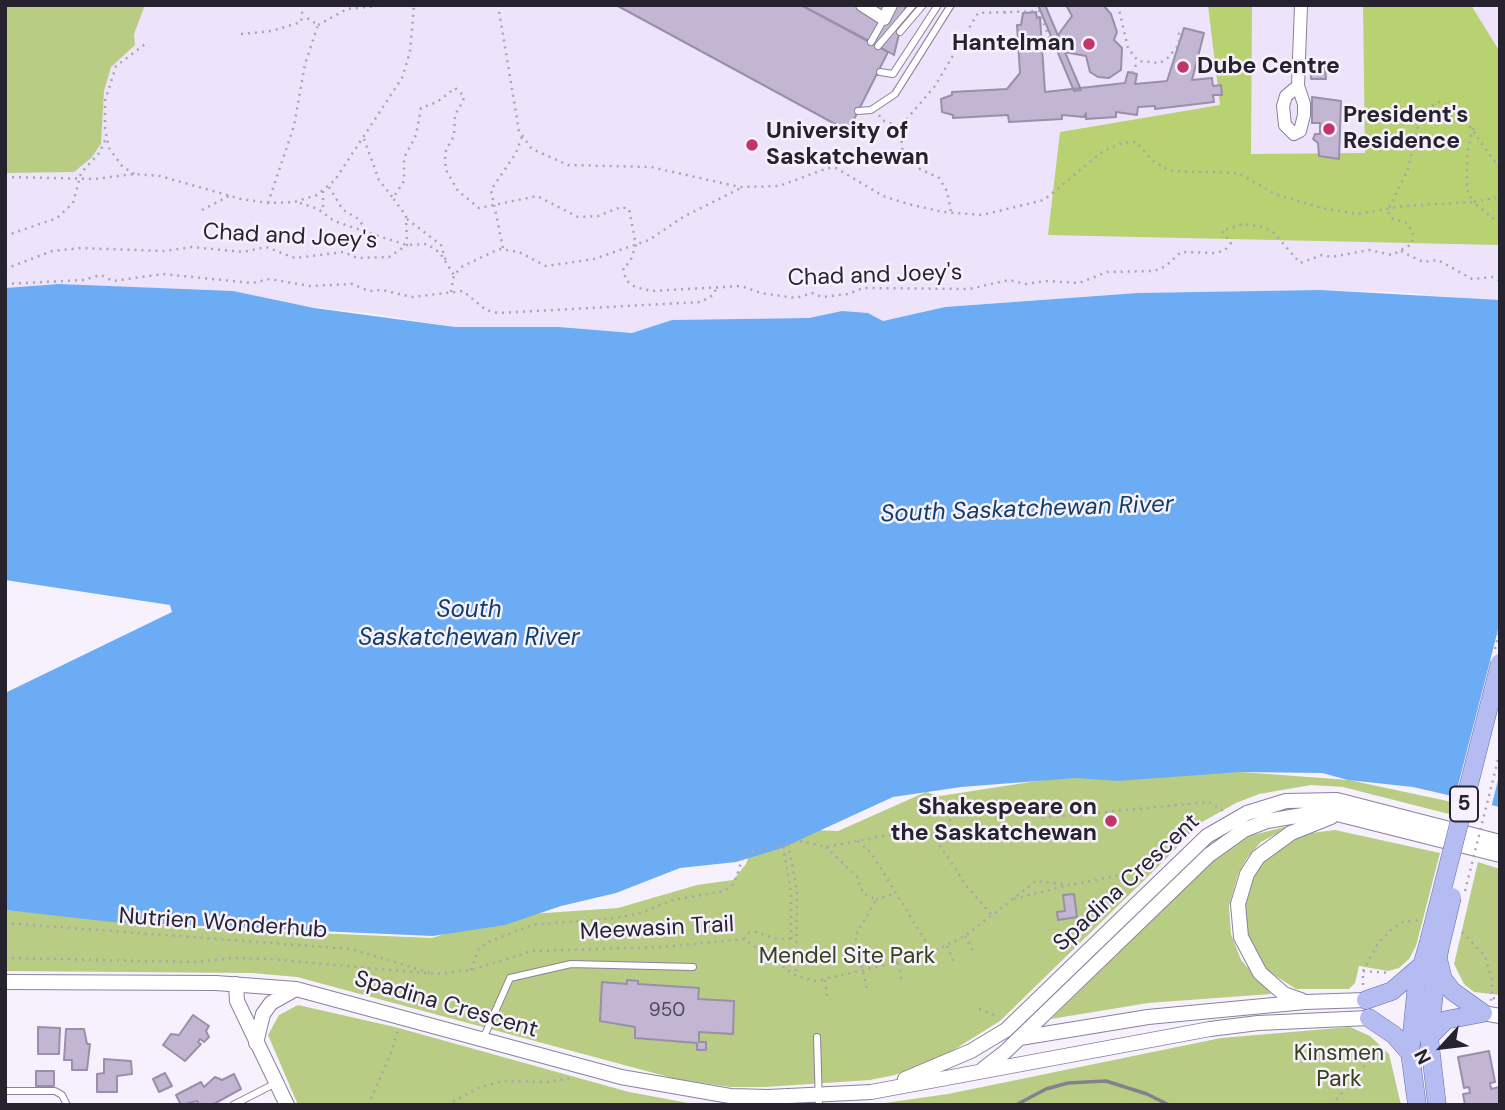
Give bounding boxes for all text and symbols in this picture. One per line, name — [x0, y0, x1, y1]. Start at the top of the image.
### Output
place label: Hantelman — [952, 30, 1075, 58]
marker: Hantelman — [1081, 36, 1097, 52]
place label: Dube Centre — [1197, 53, 1340, 81]
marker: Dube Centre — [1175, 59, 1191, 75]
place label: President's Residence — [1343, 102, 1469, 156]
place label: University of Saskatchewan — [766, 118, 929, 172]
marker: President's Residence — [1321, 121, 1337, 137]
marker: University of Saskatchewan — [744, 137, 760, 153]
street label: Chad and Joey's — [202, 219, 378, 255]
street label: Chad and Joey's — [787, 259, 963, 293]
water label: South Saskatchewan River — [880, 490, 1174, 530]
water label: South Saskatchewan River — [358, 597, 580, 653]
road number: 5 — [1450, 786, 1478, 822]
place label: Shakespeare on the Saskatchewan — [891, 794, 1097, 848]
street label: Spadina Crescent — [1048, 808, 1206, 958]
marker: Shakespeare on the Saskatchewan — [1103, 813, 1119, 829]
street label: Nutrien Wonderhub — [118, 903, 328, 945]
street label: Meewasin Trail — [579, 911, 735, 947]
park label: Mendel Site Park — [759, 943, 935, 971]
street label: Spadina Crescent — [351, 966, 541, 1044]
house number: 950 — [649, 1000, 685, 1022]
north arrow — [1407, 1012, 1477, 1082]
park label: Kinsmen Park — [1294, 1040, 1384, 1094]
text: N — [1409, 1045, 1437, 1069]

